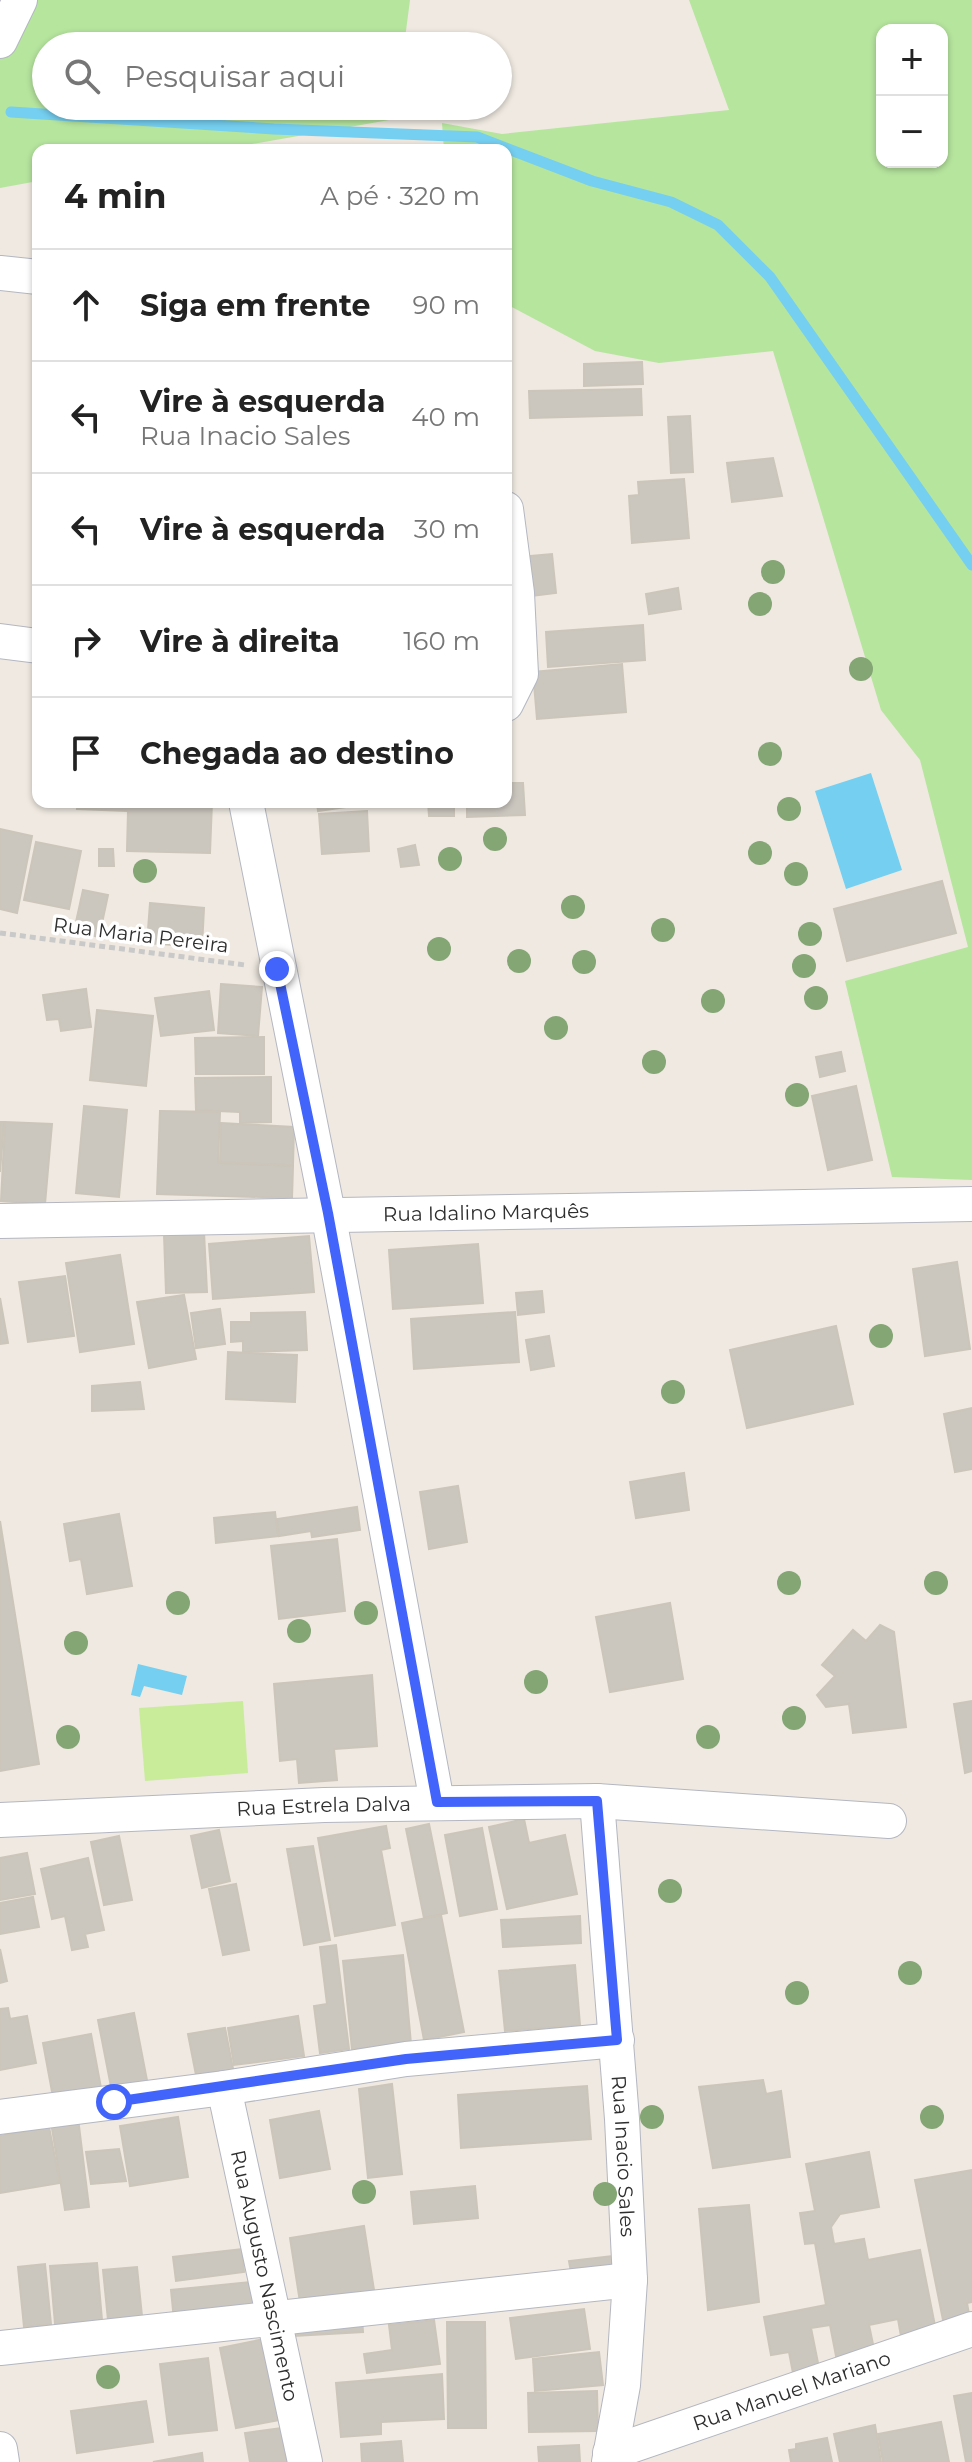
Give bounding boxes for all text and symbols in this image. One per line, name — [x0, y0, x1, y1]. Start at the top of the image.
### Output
map controls — [876, 24, 948, 168]
button: + — [876, 24, 948, 96]
search box — [32, 32, 512, 120]
icon: search — [60, 54, 104, 98]
text: Pesquisar aqui — [124, 58, 345, 95]
button: − — [876, 96, 948, 168]
text: 4 min — [64, 175, 166, 217]
text: A pé · 320 m — [320, 180, 480, 212]
icon: ahead — [64, 283, 108, 327]
text: Siga em frente — [140, 287, 370, 324]
text: 90 m — [413, 289, 480, 321]
text: Vire à esquerda — [140, 383, 385, 420]
icon: left — [64, 395, 108, 439]
text: 40 m — [411, 401, 480, 433]
text: Rua Inacio Sales — [140, 420, 350, 452]
icon: left — [64, 507, 108, 551]
text: Vire à esquerda — [140, 511, 385, 548]
text: 30 m — [414, 513, 480, 545]
icon: right — [64, 619, 108, 663]
text: Vire à direita — [140, 623, 340, 660]
text: 160 m — [403, 625, 480, 657]
icon: arrive — [64, 731, 108, 775]
text: Chegada ao destino — [140, 735, 454, 772]
street label: Rua Maria Pereira — [52, 912, 230, 958]
route end — [259, 951, 295, 987]
street label: Rua Idalino Marquês — [383, 1199, 589, 1226]
street label: Rua Estrela Dalva — [236, 1792, 411, 1821]
street label: Rua Inacio Sales — [607, 2074, 640, 2238]
route start — [96, 2084, 132, 2120]
street label: Rua Augusto Nascimento — [226, 2148, 304, 2404]
street label: Rua Manuel Mariano — [690, 2346, 894, 2436]

